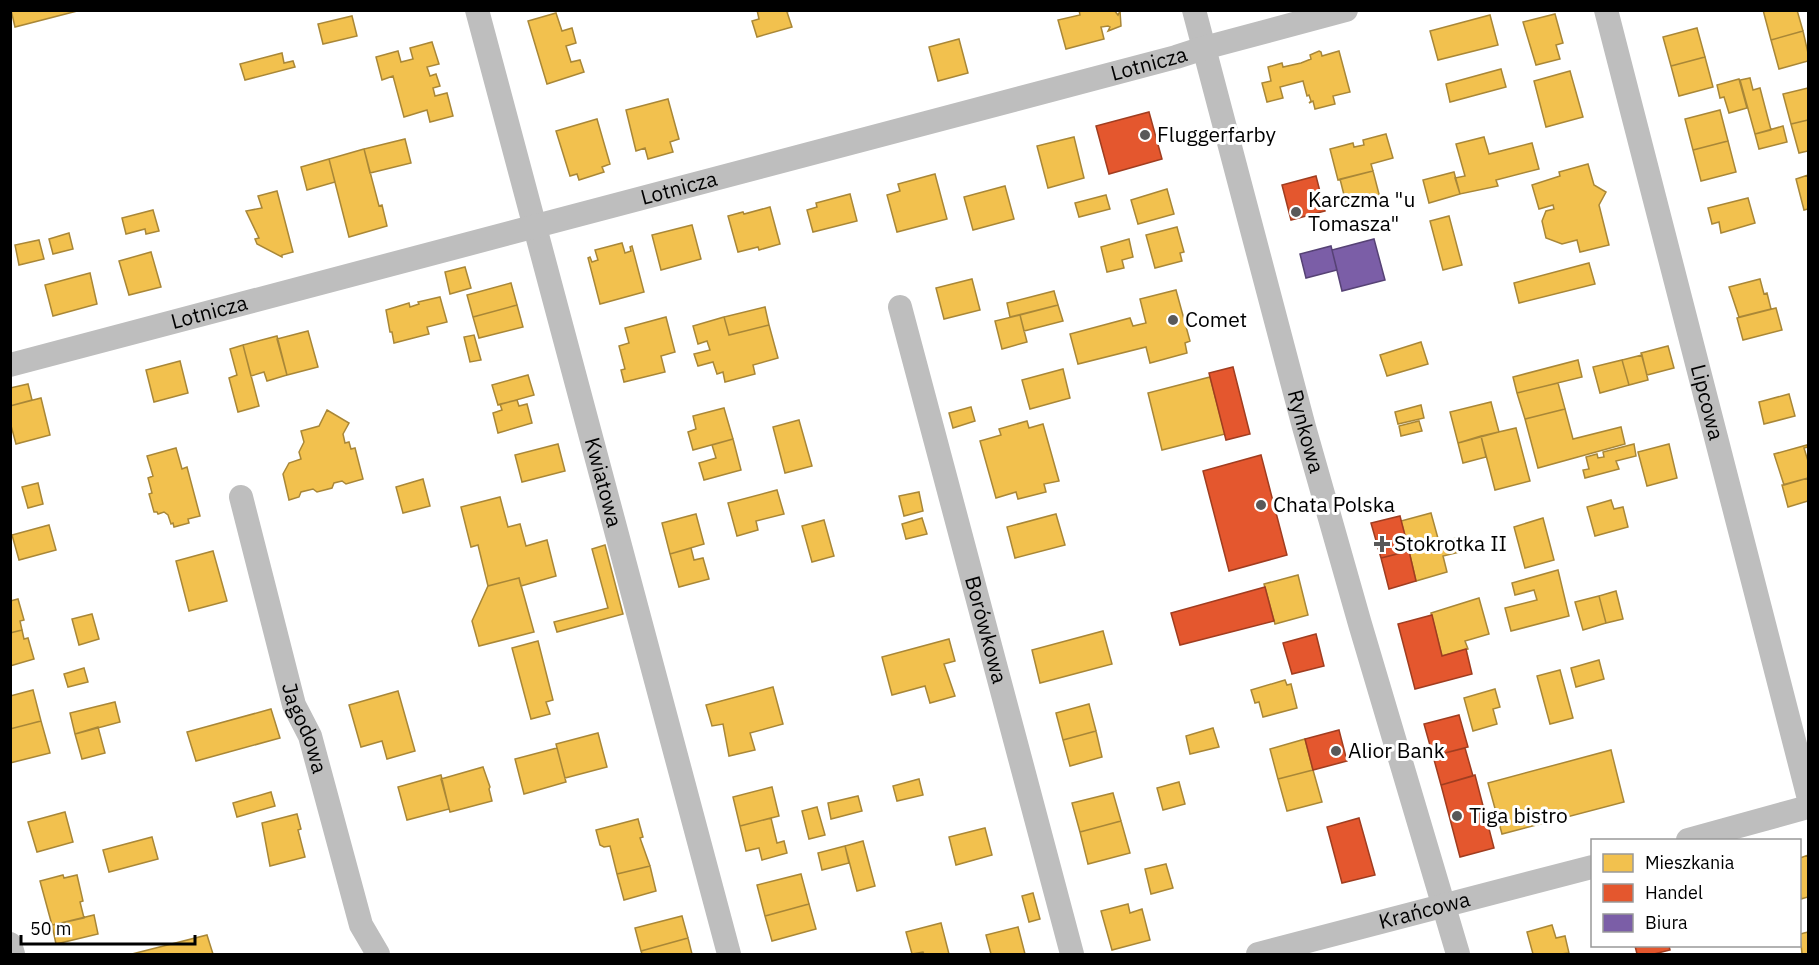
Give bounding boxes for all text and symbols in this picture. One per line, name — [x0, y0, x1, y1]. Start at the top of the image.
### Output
street label: Lotnicza — [1107, 39, 1191, 87]
place label: Fluggerfarby — [1157, 120, 1277, 148]
marker: Fluggerfarby — [1138, 128, 1152, 142]
street label: Lotnicza — [637, 164, 720, 211]
place label: Karczma "u Tomasza" — [1308, 185, 1415, 237]
marker: Karczma "u Tomasza" — [1289, 205, 1303, 219]
street label: Lotnicza — [168, 288, 250, 335]
place label: Comet — [1185, 305, 1247, 333]
marker: Comet — [1166, 313, 1180, 327]
street label: Lipcowa — [1685, 361, 1731, 443]
street label: Rynkowa — [1282, 387, 1331, 476]
street label: Kwiatowa — [579, 434, 629, 530]
place label: Chata Polska — [1273, 490, 1395, 518]
marker: Chata Polska — [1254, 498, 1268, 512]
place label: Stokrotka II — [1394, 529, 1507, 557]
marker: Stokrotka II — [1375, 537, 1389, 551]
street label: Borówkowa — [959, 573, 1014, 686]
street label: Jagodowa — [276, 680, 334, 776]
place label: Alior Bank — [1348, 736, 1445, 764]
marker: Alior Bank — [1329, 744, 1343, 758]
place label: Tiga bistro — [1469, 801, 1568, 829]
marker: Tiga bistro — [1450, 809, 1464, 823]
legend — [1591, 839, 1801, 947]
text: Mieszkania — [1645, 851, 1735, 874]
text: Handel — [1645, 881, 1703, 904]
street label: Krańcowa — [1376, 884, 1473, 935]
scale bar — [21, 908, 195, 946]
text: Biura — [1645, 911, 1688, 934]
text: 50 m — [30, 917, 72, 940]

